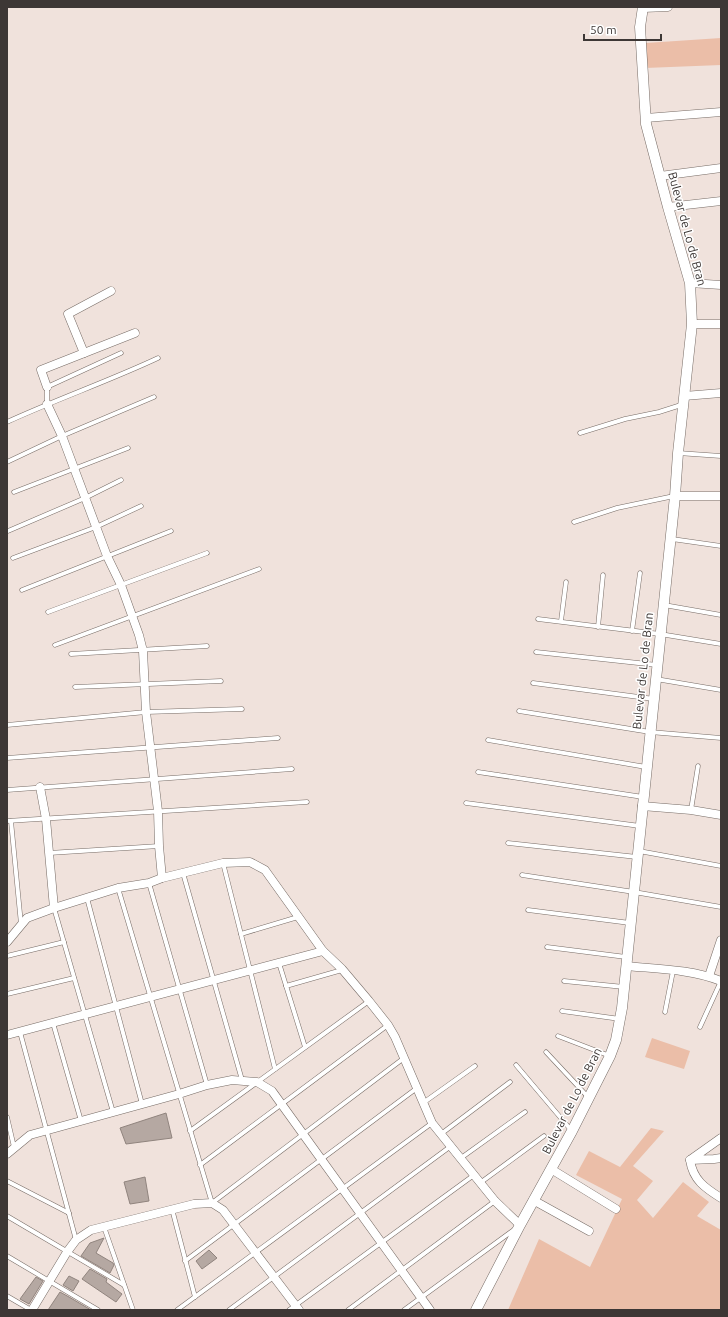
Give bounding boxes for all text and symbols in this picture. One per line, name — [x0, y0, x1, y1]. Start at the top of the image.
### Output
scale bar — [584, 16, 661, 42]
text: 50 m — [590, 23, 617, 36]
street label: Bulevar de Lo de Bran — [666, 170, 709, 287]
street label: Bulevar de Lo de Bran — [630, 612, 655, 730]
street label: Bulevar de Lo de Bran — [539, 1046, 604, 1156]

